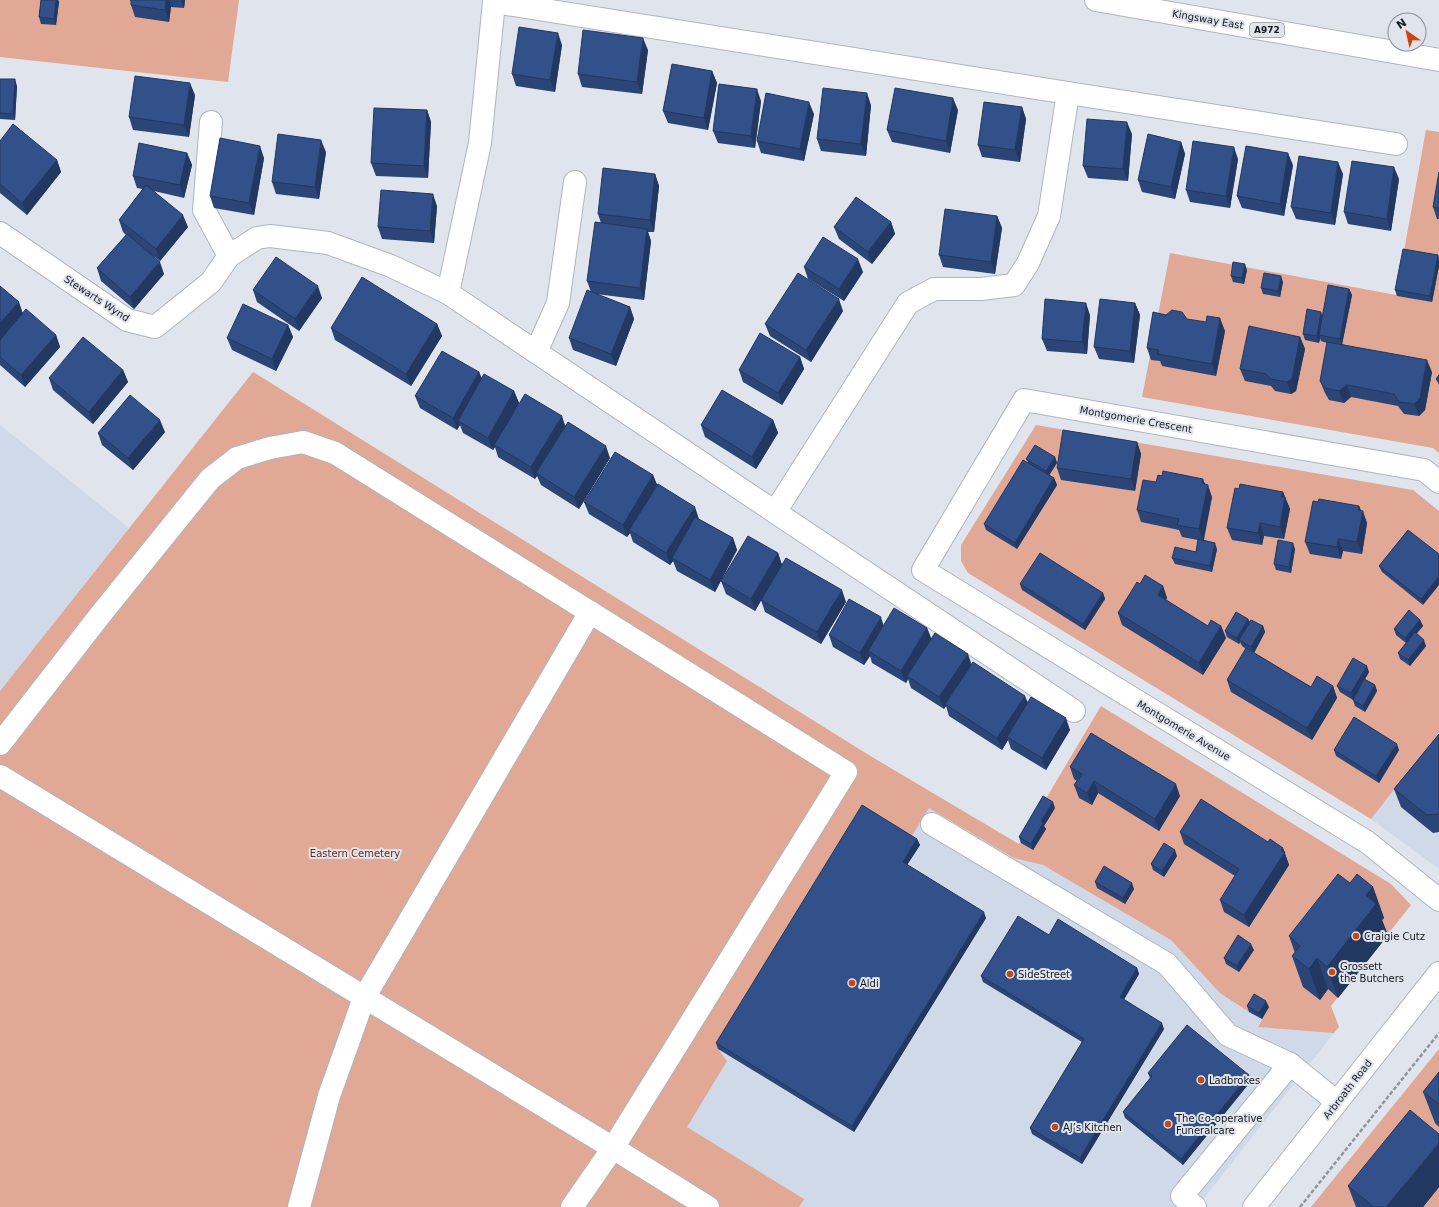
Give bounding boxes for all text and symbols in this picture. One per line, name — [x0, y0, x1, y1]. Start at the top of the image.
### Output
street label: Kingsway East — [1171, 8, 1245, 31]
north arrow — [1387, 12, 1427, 52]
text: N — [1394, 16, 1409, 32]
road number: A972 — [1250, 23, 1284, 37]
street label: Stewarts Wynd — [62, 273, 131, 324]
street label: Montgomerie Crescent — [1079, 404, 1193, 435]
street label: Montgomerie Avenue — [1135, 698, 1232, 763]
park label: Eastern Cemetery — [310, 848, 400, 859]
marker: Craigie Cutz — [1351, 931, 1361, 941]
place label: Craigie Cutz — [1364, 931, 1425, 942]
place label: Grossett the Butchers — [1340, 961, 1404, 984]
marker: Grossett the Butchers — [1327, 967, 1337, 977]
marker: SideStreet — [1005, 969, 1015, 979]
place label: SideStreet — [1018, 969, 1070, 980]
marker: Aldi — [847, 978, 857, 988]
place label: Aldi — [860, 978, 879, 989]
street label: Arbroath Road — [1321, 1058, 1374, 1121]
marker: Ladbrokes — [1196, 1075, 1206, 1085]
place label: Ladbrokes — [1209, 1075, 1260, 1086]
place label: The Co-operative Funeralcare — [1175, 1113, 1262, 1136]
marker: The Co-operative Funeralcare — [1163, 1119, 1173, 1129]
marker: AJ’s Kitchen — [1050, 1122, 1060, 1132]
place label: AJ’s Kitchen — [1063, 1122, 1122, 1133]

